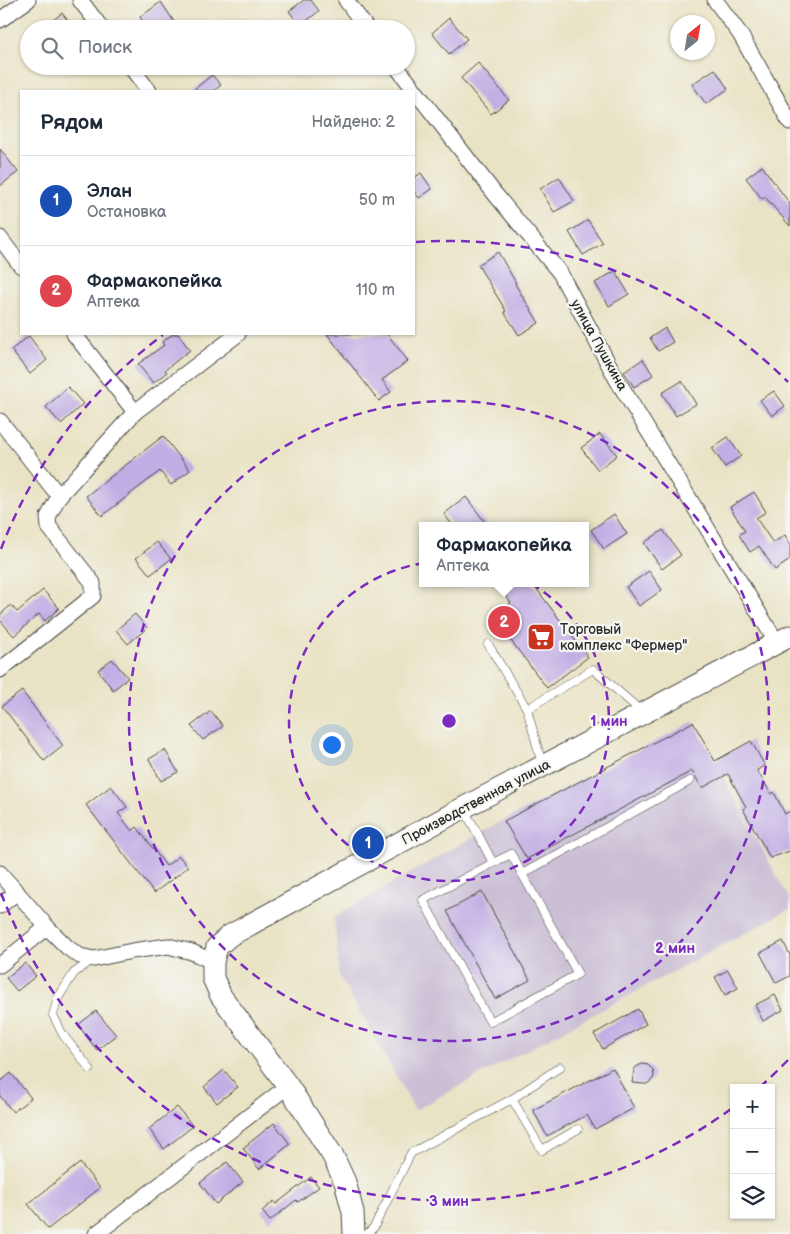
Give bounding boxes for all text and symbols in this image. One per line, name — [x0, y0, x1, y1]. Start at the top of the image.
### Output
north arrow — [670, 15, 715, 60]
search box — [20, 20, 415, 75]
icon: search — [38, 34, 66, 62]
text: Поиск — [78, 36, 132, 59]
text: Рядом — [40, 110, 103, 135]
text: Найдено: 2 — [311, 113, 395, 132]
text: Элан — [87, 180, 132, 203]
text: 1 — [53, 191, 59, 210]
text: 50 m — [359, 191, 395, 210]
text: Остановка — [87, 203, 166, 222]
text: Фармакопейка — [87, 270, 222, 293]
text: 2 — [51, 281, 61, 300]
text: 110 m — [356, 281, 395, 300]
text: Аптека — [87, 293, 140, 312]
street label: улица Пушкина — [567, 296, 631, 394]
popup — [419, 522, 589, 587]
text: Фармакопейка — [437, 534, 571, 557]
text: Аптека — [437, 557, 490, 576]
pin: 2 — [488, 603, 520, 641]
place label: Торговый комплекс "Фермер" — [560, 621, 687, 654]
supermarket icon: Торговый комплекс "Фермер" — [526, 622, 556, 652]
centre of rings — [440, 712, 458, 730]
text: 1 мин — [590, 712, 628, 731]
your location — [319, 732, 345, 758]
street label: Производственная улица — [399, 755, 554, 848]
pin: 1 — [352, 824, 384, 862]
text: 2 мин — [655, 939, 695, 958]
map controls — [730, 1084, 775, 1219]
button: + — [730, 1084, 775, 1129]
button: − — [730, 1129, 775, 1174]
button: layers — [730, 1174, 775, 1219]
text: 3 мин — [429, 1192, 469, 1211]

